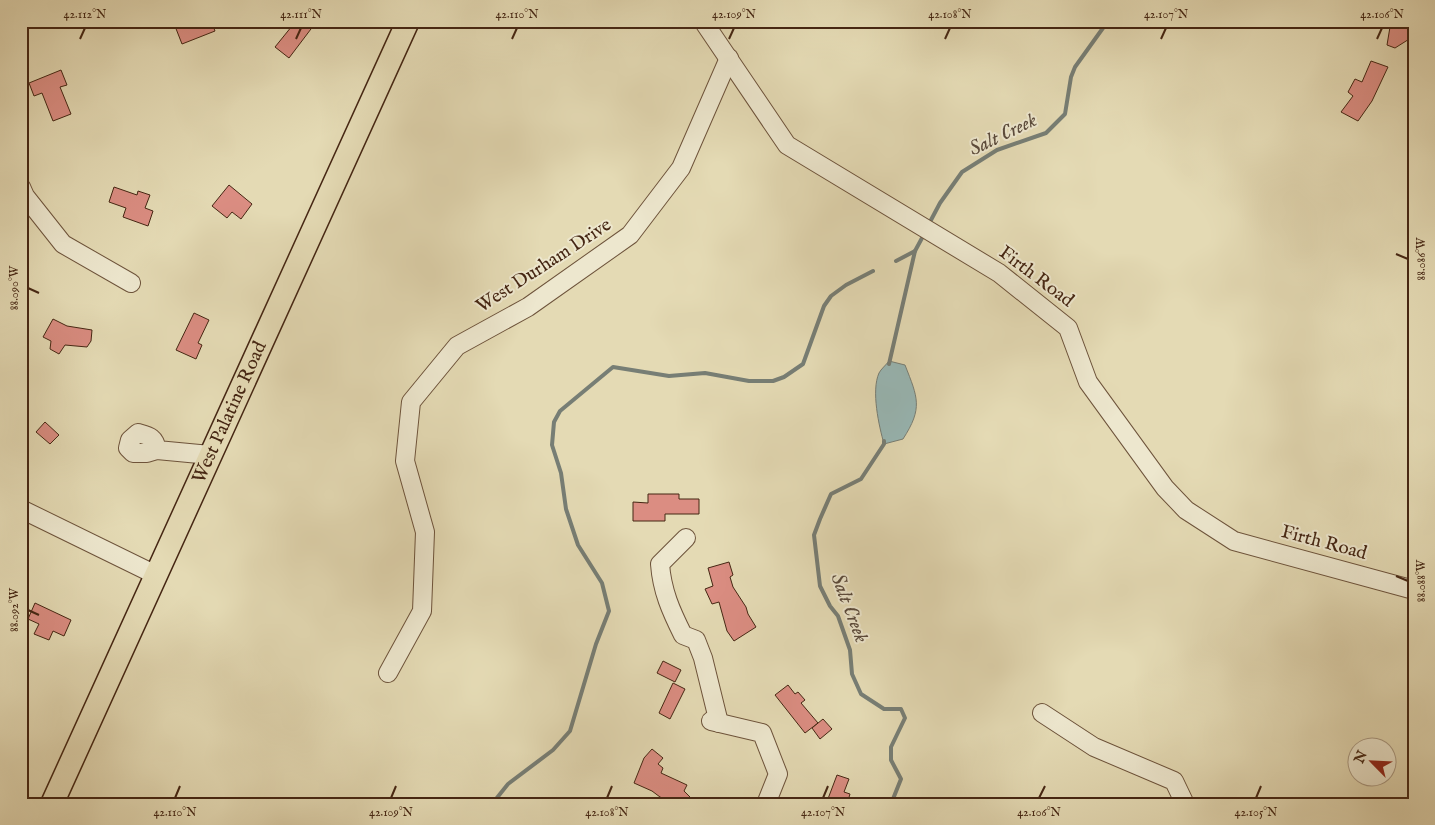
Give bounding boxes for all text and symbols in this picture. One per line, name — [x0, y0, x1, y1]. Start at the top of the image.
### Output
text: 42.112°N — [64, 7, 107, 22]
text: 42.111°N — [280, 7, 322, 22]
text: 42.110°N — [495, 7, 539, 22]
text: 42.109°N — [712, 7, 757, 22]
text: 42.108°N — [928, 7, 972, 22]
text: 42.107°N — [1144, 7, 1189, 22]
text: 42.106°N — [1360, 7, 1404, 22]
water label: Salt Creek — [965, 108, 1041, 162]
street label: West Durham Drive — [472, 213, 616, 319]
text: 88.086°W — [1414, 237, 1429, 280]
street label: Firth Road — [994, 241, 1079, 314]
text: 88.090°W — [7, 265, 22, 310]
street label: West Palatine Road — [187, 337, 273, 487]
street label: Firth Road — [1278, 520, 1370, 566]
text: 88.088°W — [1414, 559, 1429, 602]
water label: Salt Creek — [824, 570, 874, 646]
text: 88.092°W — [7, 587, 22, 632]
north arrow — [1348, 738, 1398, 788]
text: N — [1350, 748, 1372, 767]
text: 42.110°N — [153, 805, 197, 820]
text: 42.109°N — [369, 805, 414, 820]
text: 42.108°N — [585, 805, 629, 820]
text: 42.107°N — [801, 805, 846, 820]
text: 42.106°N — [1017, 805, 1061, 820]
text: 42.105°N — [1235, 805, 1278, 820]

